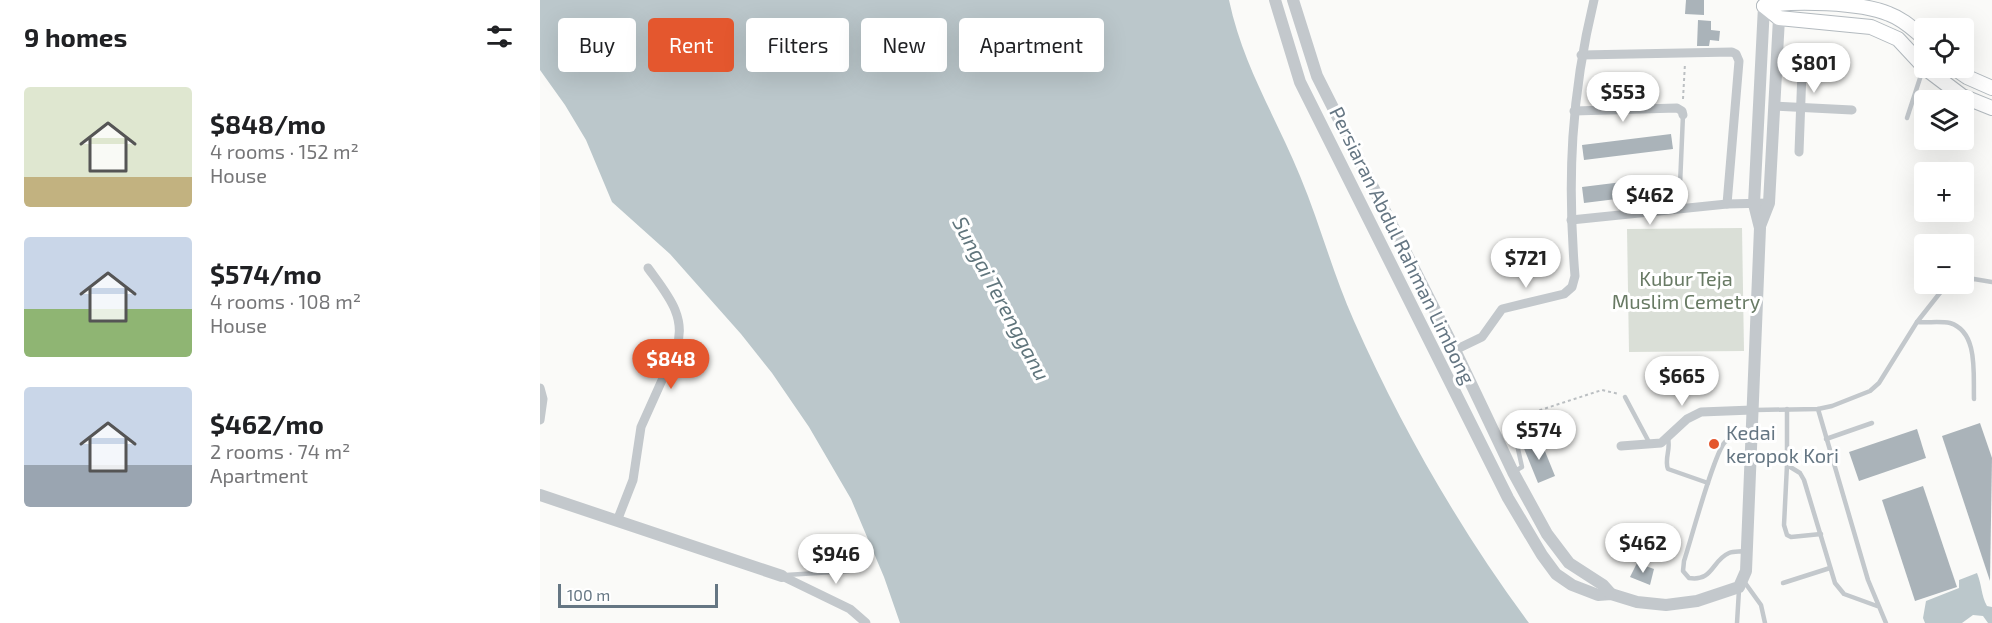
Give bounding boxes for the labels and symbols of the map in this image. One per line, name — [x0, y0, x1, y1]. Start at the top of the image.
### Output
pin: $801 — [1778, 43, 1850, 94]
pin: $553 — [1587, 72, 1659, 123]
street label: Persiaran Abdul Rahman Limbong — [1325, 102, 1481, 388]
pin: $462 — [1614, 175, 1686, 226]
water label: Sungai Terengganu — [948, 212, 1056, 384]
pin: $721 — [1490, 238, 1562, 289]
park label: Kubur Teja Muslim Cemetry — [1612, 266, 1761, 313]
pin: $848 — [635, 339, 707, 390]
pin: $665 — [1646, 356, 1718, 407]
pin: $574 — [1503, 410, 1575, 461]
place label: Kedai keropok Kori — [1726, 420, 1839, 467]
marker: Kedai keropok Kori — [1707, 437, 1721, 451]
pin: $462 — [1607, 523, 1679, 574]
pin: $946 — [800, 534, 872, 585]
scale bar — [558, 581, 718, 608]

